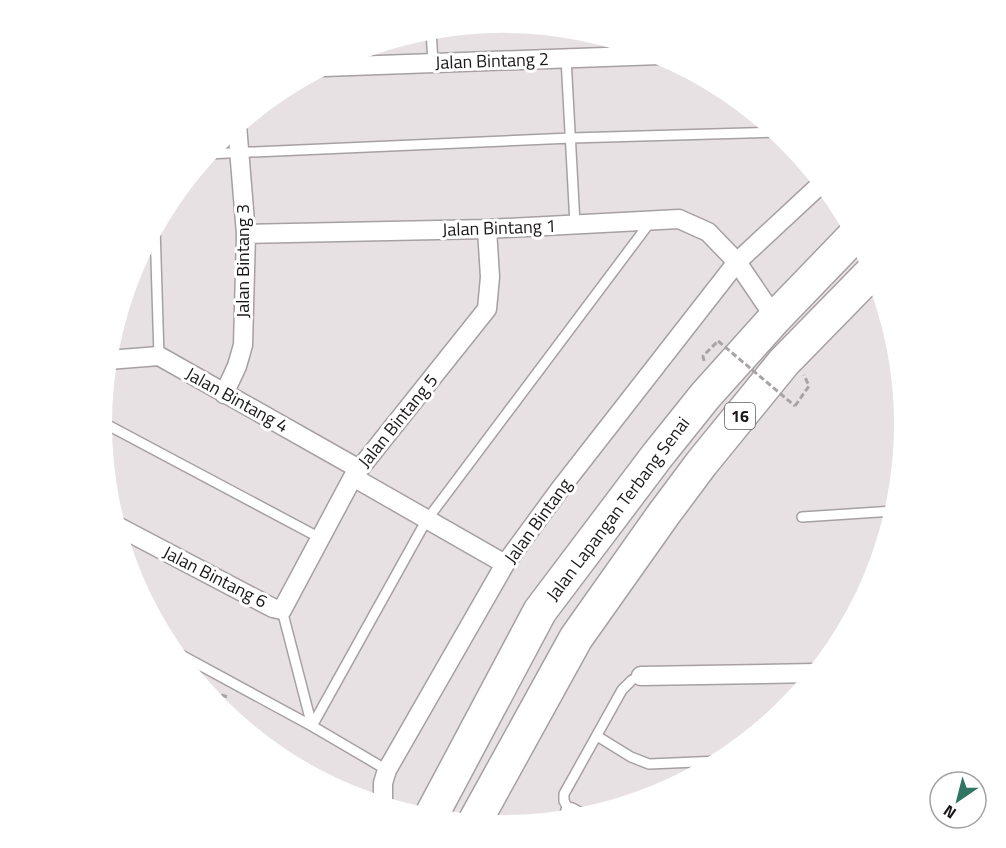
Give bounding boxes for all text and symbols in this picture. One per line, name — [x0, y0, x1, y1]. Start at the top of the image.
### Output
street label: Jalan Bintang 2 — [435, 45, 549, 76]
street label: Jalan Bintang 3 — [229, 204, 256, 318]
street label: Jalan Bintang 1 — [442, 212, 556, 243]
street label: Jalan Bintang 4 — [181, 360, 294, 439]
street label: Jalan Bintang 5 — [351, 368, 444, 473]
road number: 16 — [725, 403, 755, 429]
street label: Jalan Lapangan Terbang Senai — [539, 411, 696, 607]
street label: Jalan Bintang — [497, 472, 578, 569]
street label: Jalan Bintang 6 — [158, 539, 272, 614]
north arrow — [928, 770, 988, 830]
text: N — [938, 799, 961, 825]

